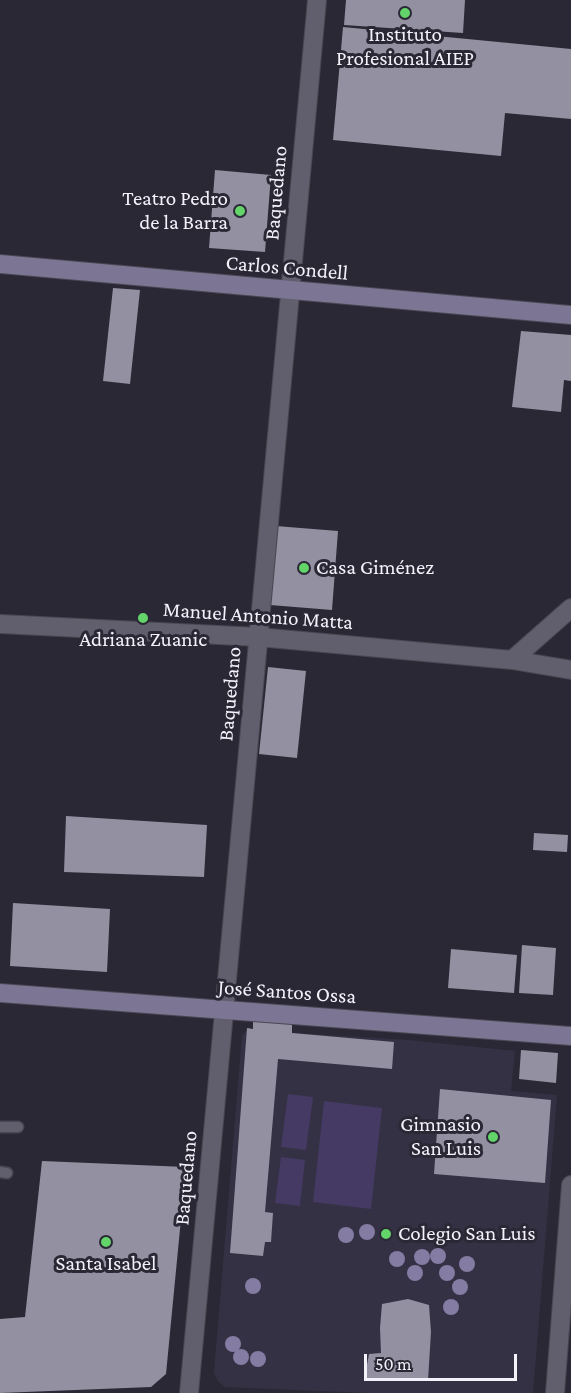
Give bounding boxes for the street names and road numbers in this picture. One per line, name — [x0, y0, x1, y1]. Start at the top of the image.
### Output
street label: Baquedano — [259, 145, 293, 241]
street label: Carlos Condell — [225, 250, 349, 286]
street label: Manuel Antonio Matta — [162, 597, 354, 635]
street label: Baquedano — [213, 646, 247, 742]
street label: José Santos Ossa — [217, 975, 357, 1009]
street label: Baquedano — [169, 1130, 203, 1226]

